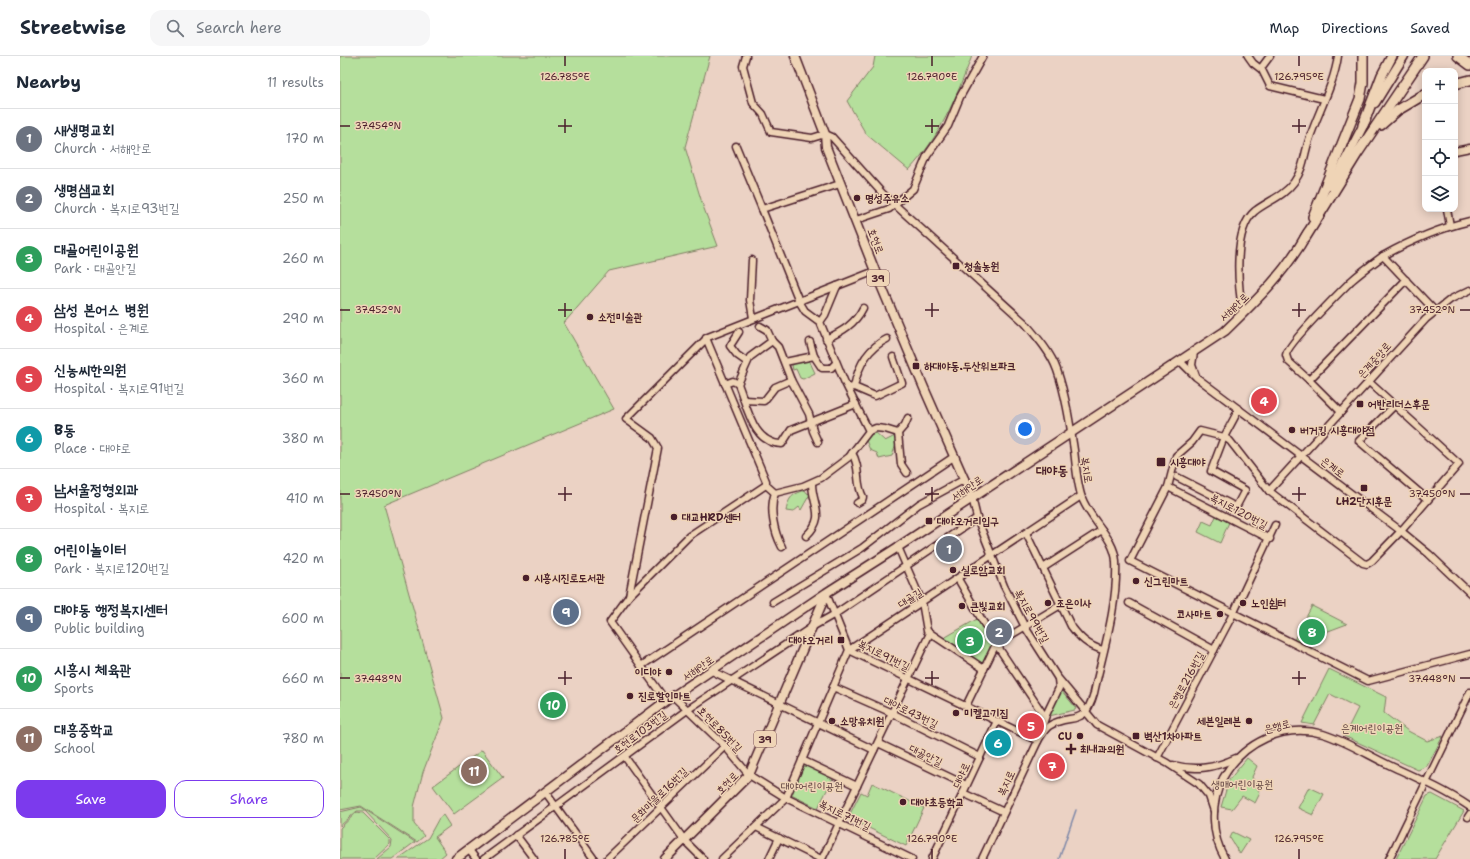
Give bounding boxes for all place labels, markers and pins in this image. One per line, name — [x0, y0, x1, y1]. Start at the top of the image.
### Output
place label: 명성주유소 — [865, 191, 909, 206]
marker: 명성주유소 — [852, 193, 862, 203]
place label: 청솔농원 — [964, 259, 1000, 274]
marker: 청솔농원 — [951, 261, 961, 271]
place label: 소전미술관 — [598, 310, 642, 325]
marker: 소전미술관 — [585, 312, 595, 322]
place label: 하대야동.두산위브파크 — [924, 359, 1016, 374]
marker: 하대야동.두산위브파크 — [911, 361, 921, 371]
pin: 4 — [1251, 386, 1277, 416]
place label: 어반리더스후문 — [1368, 397, 1430, 412]
marker: 어반리더스후문 — [1355, 399, 1365, 409]
place label: 버거킹 시흥대야점 — [1300, 423, 1375, 438]
marker: 버거킹 시흥대야점 — [1287, 425, 1297, 435]
place label: 시흥대야 — [1170, 455, 1206, 470]
marker: 시흥대야 — [1155, 456, 1167, 468]
marker: LH2단지후문 — [1359, 483, 1369, 493]
place label: LH2단지후문 — [1336, 494, 1392, 509]
place label: 대교HRD센터 — [682, 510, 741, 525]
marker: 대교HRD센터 — [669, 512, 679, 522]
place label: 대야오거리입구 — [937, 514, 999, 529]
marker: 대야오거리입구 — [924, 516, 934, 526]
pin: 1 — [936, 534, 962, 564]
place label: 실로암교회 — [961, 563, 1005, 578]
marker: 실로암교회 — [948, 565, 958, 575]
place label: 시흥시진로도서관 — [534, 571, 605, 586]
marker: 시흥시진로도서관 — [521, 573, 531, 583]
place label: 신그린마트 — [1144, 574, 1188, 589]
marker: 신그린마트 — [1131, 576, 1141, 586]
place label: 조은이사 — [1056, 596, 1092, 611]
place label: 노인쉼터 — [1251, 596, 1286, 611]
pin: 9 — [553, 597, 579, 627]
marker: 조은이사 — [1043, 598, 1053, 608]
marker: 노인쉼터 — [1238, 598, 1248, 608]
place label: 큰빛교회 — [970, 599, 1006, 614]
marker: 큰빛교회 — [957, 601, 967, 611]
place label: 코사마트 — [1177, 607, 1212, 622]
marker: 코사마트 — [1215, 609, 1225, 619]
pin: 2 — [986, 617, 1012, 647]
pin: 8 — [1299, 617, 1325, 647]
pin: 3 — [957, 626, 983, 656]
place label: 대야오거리 — [789, 633, 833, 648]
marker: 대야오거리 — [836, 635, 846, 645]
place label: 이디야 — [634, 665, 661, 680]
marker: 이디야 — [664, 667, 674, 677]
place label: 진로할인마트 — [638, 689, 691, 704]
pin: 10 — [540, 690, 566, 720]
marker: 진로할인마트 — [625, 691, 635, 701]
place label: 미켈고기집 — [964, 706, 1008, 721]
marker: 미켈고기집 — [951, 708, 961, 718]
pin: 5 — [1018, 711, 1044, 741]
place label: 소망유치원 — [840, 714, 884, 729]
place label: 세븐일레븐 — [1197, 714, 1241, 729]
marker: 소망유치원 — [827, 716, 837, 726]
marker: 세븐일레븐 — [1244, 716, 1254, 726]
pin: 6 — [985, 728, 1011, 758]
place label: CU — [1058, 729, 1072, 744]
place label: 벽산1차아파트 — [1144, 729, 1202, 744]
marker: CU — [1075, 731, 1085, 741]
marker: 벽산1차아파트 — [1131, 731, 1141, 741]
place label: 최내과의원 — [1080, 742, 1124, 757]
marker: 최내과의원 — [1065, 743, 1077, 755]
pin: 7 — [1039, 751, 1065, 781]
pin: 11 — [461, 756, 487, 786]
place label: 대야초등학교 — [911, 795, 964, 810]
marker: 대야초등학교 — [898, 797, 908, 807]

